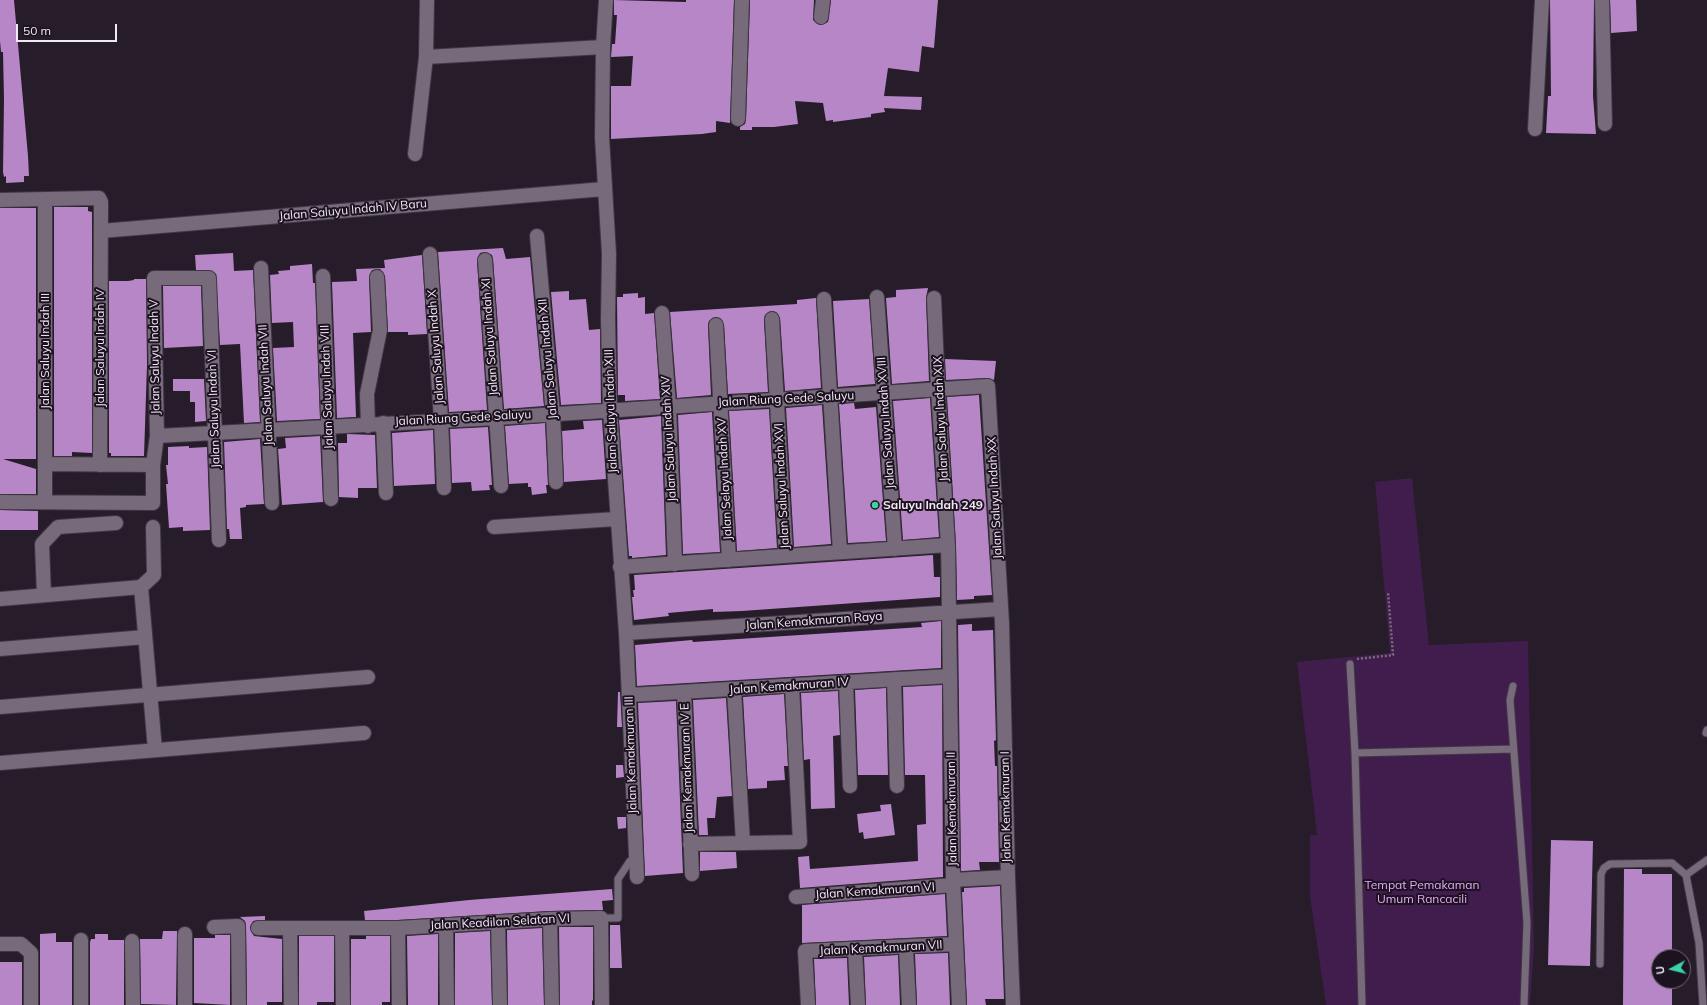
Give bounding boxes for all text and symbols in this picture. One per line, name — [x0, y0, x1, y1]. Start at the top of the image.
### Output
scale bar — [18, 16, 119, 42]
text: 50 m — [23, 23, 51, 38]
street label: Jalan Saluyu Indah IV Baru — [279, 196, 427, 224]
street label: Jalan Saluyu Indah XI — [479, 278, 501, 396]
street label: Jalan Saluyu Indah IV — [93, 289, 107, 407]
street label: Jalan Saluyu Indah X — [425, 289, 447, 405]
street label: Jalan Saluyu Indah III — [38, 293, 52, 409]
street label: Jalan Saluyu Indah XII — [536, 298, 560, 420]
street label: Jalan Saluyu Indah V — [147, 299, 163, 415]
street label: Jalan Saluyu Indah VII — [256, 324, 276, 446]
street label: Jalan Saluyu Indah VIII — [318, 324, 336, 450]
street label: Jalan Saluyu Indah XIII — [602, 349, 620, 473]
street label: Jalan Saluyu Indah VI — [205, 350, 223, 468]
street label: Jalan Saluyu Indah XIX — [931, 356, 951, 482]
street label: Jalan Saluyu Indah XVIII — [874, 357, 898, 489]
street label: Jalan Saluyu Indah XIV — [659, 376, 679, 502]
street label: Jalan Riung Gede Saluyu — [717, 388, 855, 410]
street label: Jalan Riung Gede Saluyu — [394, 407, 532, 429]
street label: Jalan Selayu Indah XV — [715, 417, 735, 541]
street label: Jalan Saluyu Indah XVI — [772, 423, 792, 549]
street label: Jalan Saluyu Indah XX — [985, 436, 1005, 560]
place label: Saluyu Indah 249 — [883, 498, 983, 512]
marker: Saluyu Indah 249 — [870, 500, 880, 510]
street label: Jalan Kemakmuran Raya — [745, 609, 883, 633]
street label: Jalan Kemakmuran IV — [729, 675, 849, 697]
street label: Jalan Kemakmuran III — [622, 696, 640, 814]
street label: Jalan Kemakmuran IV E — [678, 703, 696, 833]
street label: Jalan Kemakmuran I — [998, 751, 1014, 863]
street label: Jalan Kemakmuran II — [944, 752, 960, 866]
park label: Tempat Pemakaman Umum Rancacili — [1364, 878, 1480, 906]
street label: Jalan Kemakmuran VI — [815, 880, 935, 902]
street label: Jalan Keadilan Selatan VI — [430, 911, 570, 933]
street label: Jalan Kemakmuran VII — [819, 938, 943, 958]
north arrow — [1651, 949, 1691, 989]
text: U — [1653, 965, 1668, 975]

